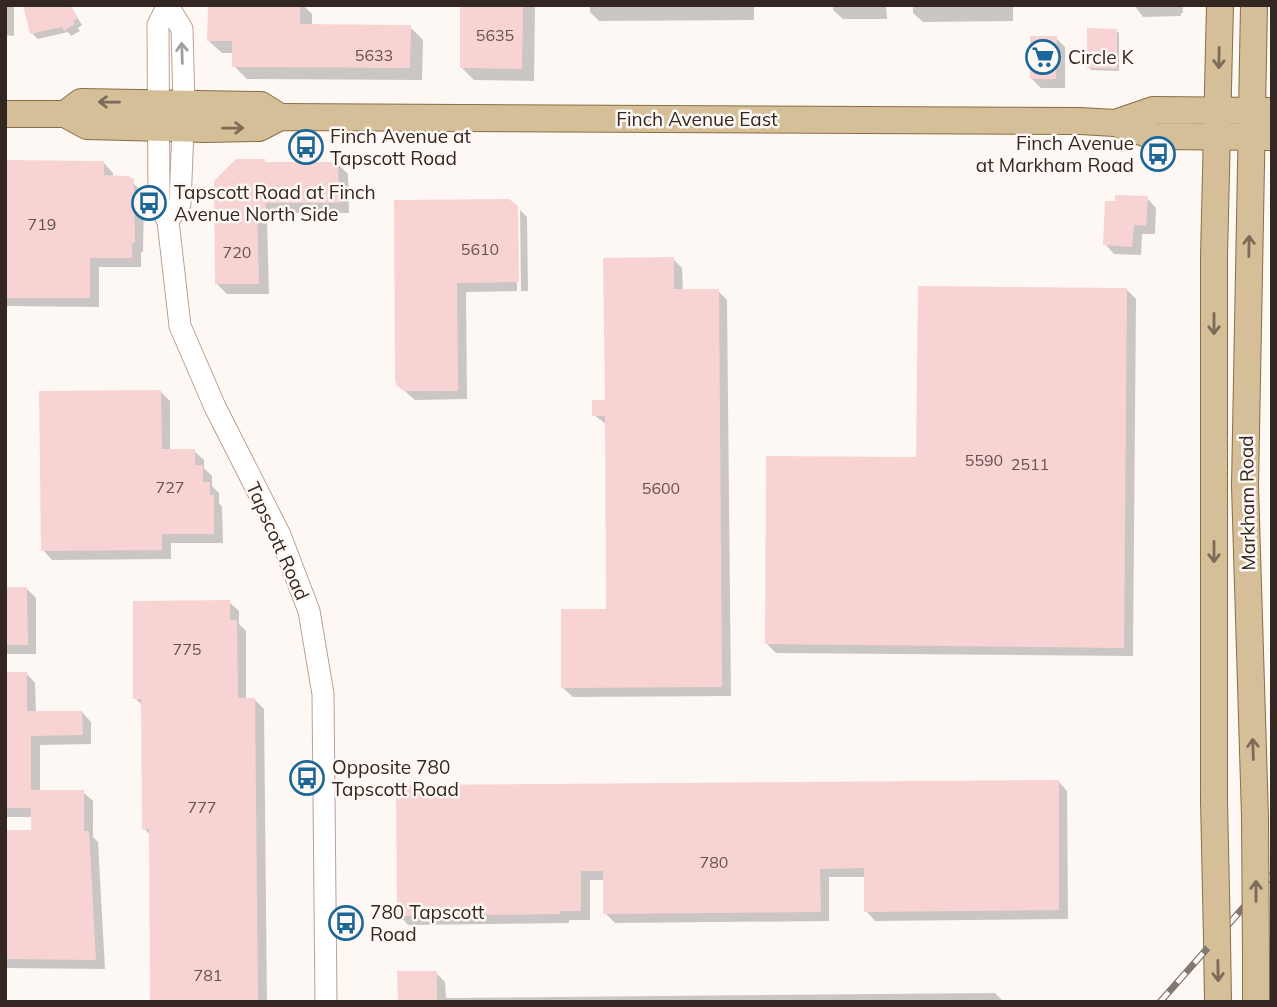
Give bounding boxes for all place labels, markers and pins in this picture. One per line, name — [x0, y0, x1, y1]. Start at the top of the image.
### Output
supermarket icon: Circle K — [1024, 38, 1062, 76]
place label: Circle K — [1068, 45, 1135, 69]
place label: Finch Avenue at Tapscott Road — [330, 124, 471, 170]
bus stop icon: Finch Avenue at Tapscott Road — [287, 128, 325, 166]
place label: Finch Avenue at Markham Road — [976, 131, 1134, 177]
bus stop icon: Finch Avenue at Markham Road — [1139, 135, 1177, 173]
place label: Tapscott Road at Finch Avenue North Side — [174, 180, 376, 226]
bus stop icon: Tapscott Road at Finch Avenue North Side — [130, 184, 168, 222]
place label: Opposite 780 Tapscott Road — [332, 755, 459, 801]
bus stop icon: Opposite 780 Tapscott Road — [288, 759, 326, 797]
place label: 780 Tapscott Road — [370, 900, 485, 946]
bus stop icon: 780 Tapscott Road — [327, 904, 365, 942]

